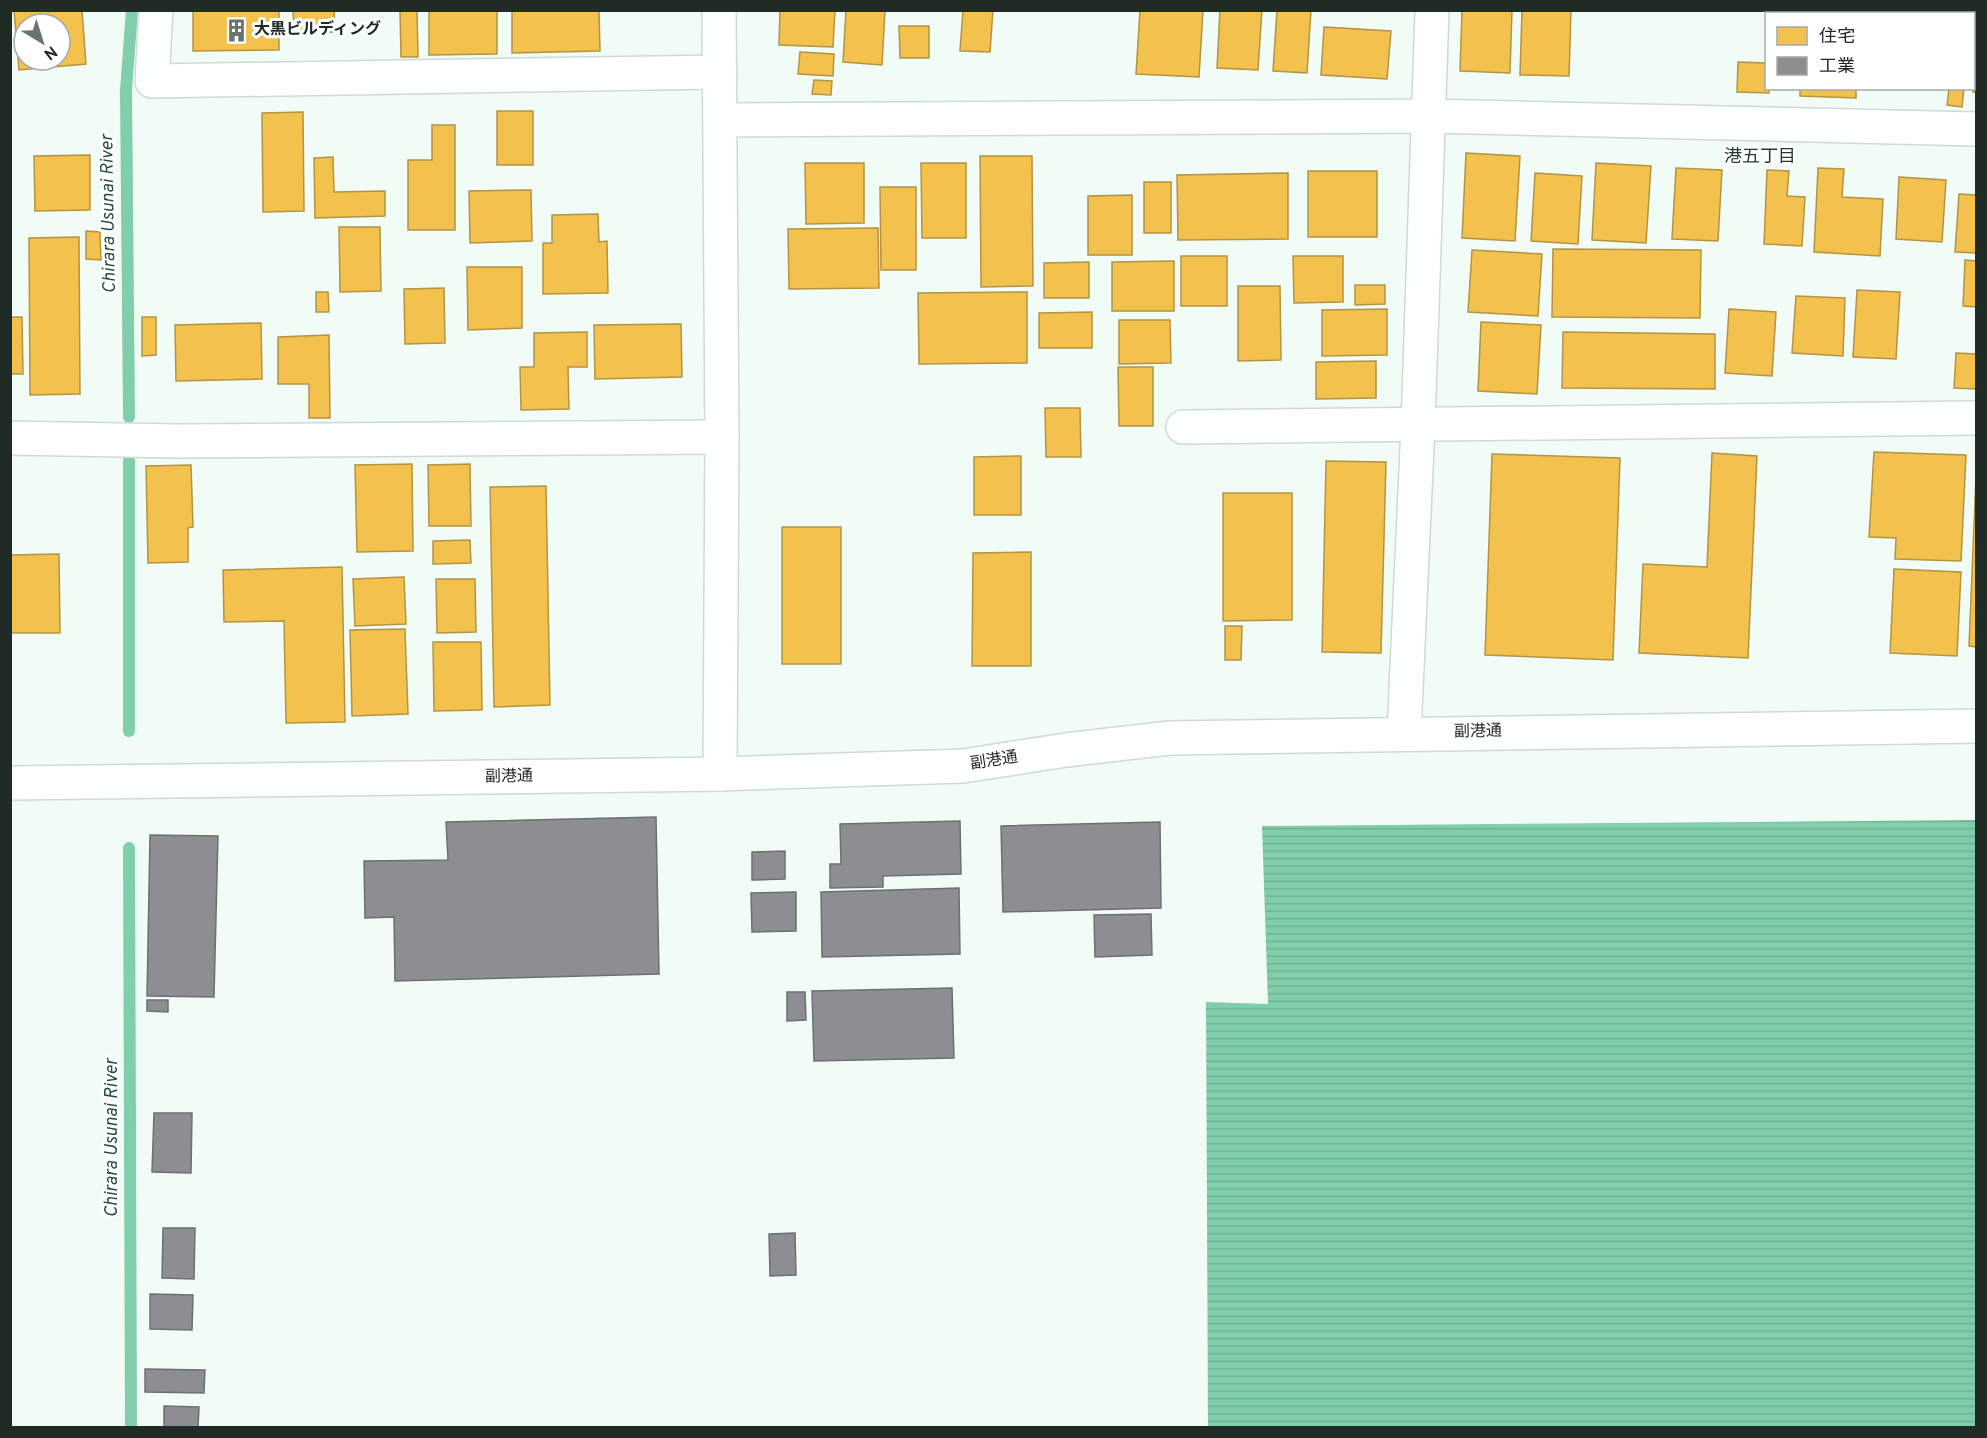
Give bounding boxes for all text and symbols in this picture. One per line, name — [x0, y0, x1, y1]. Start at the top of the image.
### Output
north arrow — [12, 12, 72, 72]
legend — [1765, 12, 1975, 90]
building icon: 大黒ビルディング — [223, 17, 249, 43]
place label: 大黒ビルディング — [254, 19, 381, 40]
text: 住宅 — [1819, 26, 1855, 49]
text: N — [39, 41, 61, 64]
text: 工業 — [1819, 56, 1855, 79]
water label: Chirara Usunai River — [96, 132, 122, 294]
district label: 港五丁目 — [1724, 146, 1796, 169]
street label: 副港通 — [1454, 722, 1502, 742]
street label: 副港通 — [969, 747, 1019, 775]
street label: 副港通 — [485, 767, 533, 787]
water label: Chirara Usunai River — [101, 1056, 124, 1217]

